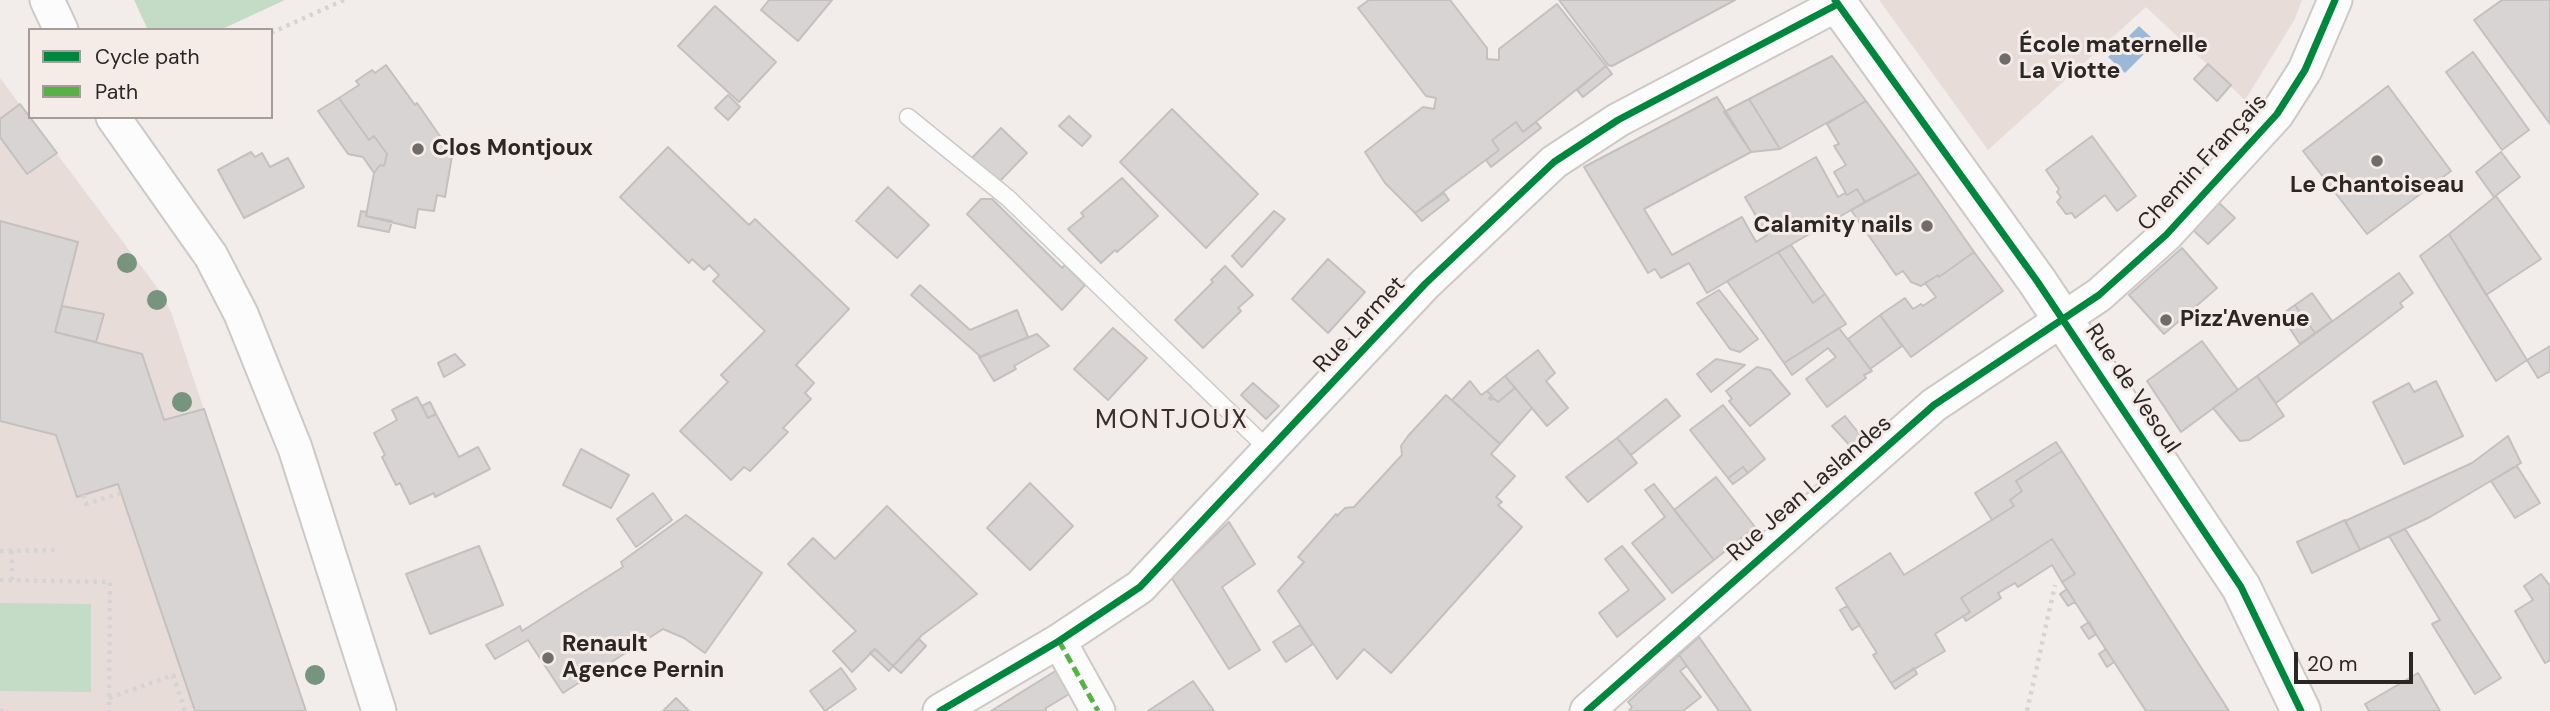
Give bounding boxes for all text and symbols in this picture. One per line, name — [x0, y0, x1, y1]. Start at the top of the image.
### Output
legend — [28, 28, 273, 119]
place label: École maternelle La Viotte — [2019, 32, 2208, 86]
text: Cycle path — [95, 43, 200, 71]
marker: École maternelle La Viotte — [1997, 51, 2013, 67]
text: Path — [95, 78, 138, 106]
street label: Chemin Français — [2132, 89, 2274, 237]
place label: Clos Montjoux — [432, 135, 593, 163]
marker: Clos Montjoux — [410, 141, 426, 157]
marker: Le Chantoiseau — [2369, 153, 2385, 169]
place label: Le Chantoiseau — [2290, 172, 2464, 200]
place label: Calamity nails — [1753, 212, 1913, 240]
marker: Calamity nails — [1919, 218, 1935, 234]
street label: Rue Larmet — [1309, 271, 1411, 379]
place label: Pizz'Avenue — [2180, 306, 2309, 334]
marker: Pizz'Avenue — [2158, 312, 2174, 328]
street label: Rue de Vesoul — [2079, 319, 2185, 459]
district label: MONTJOUX — [1096, 405, 1248, 437]
street label: Rue Jean Laslandes — [1722, 410, 1898, 568]
place label: Renault Agence Pernin — [562, 631, 724, 685]
scale bar — [2298, 638, 2417, 682]
marker: Renault Agence Pernin — [540, 650, 556, 666]
text: 20 m — [2307, 650, 2358, 678]

